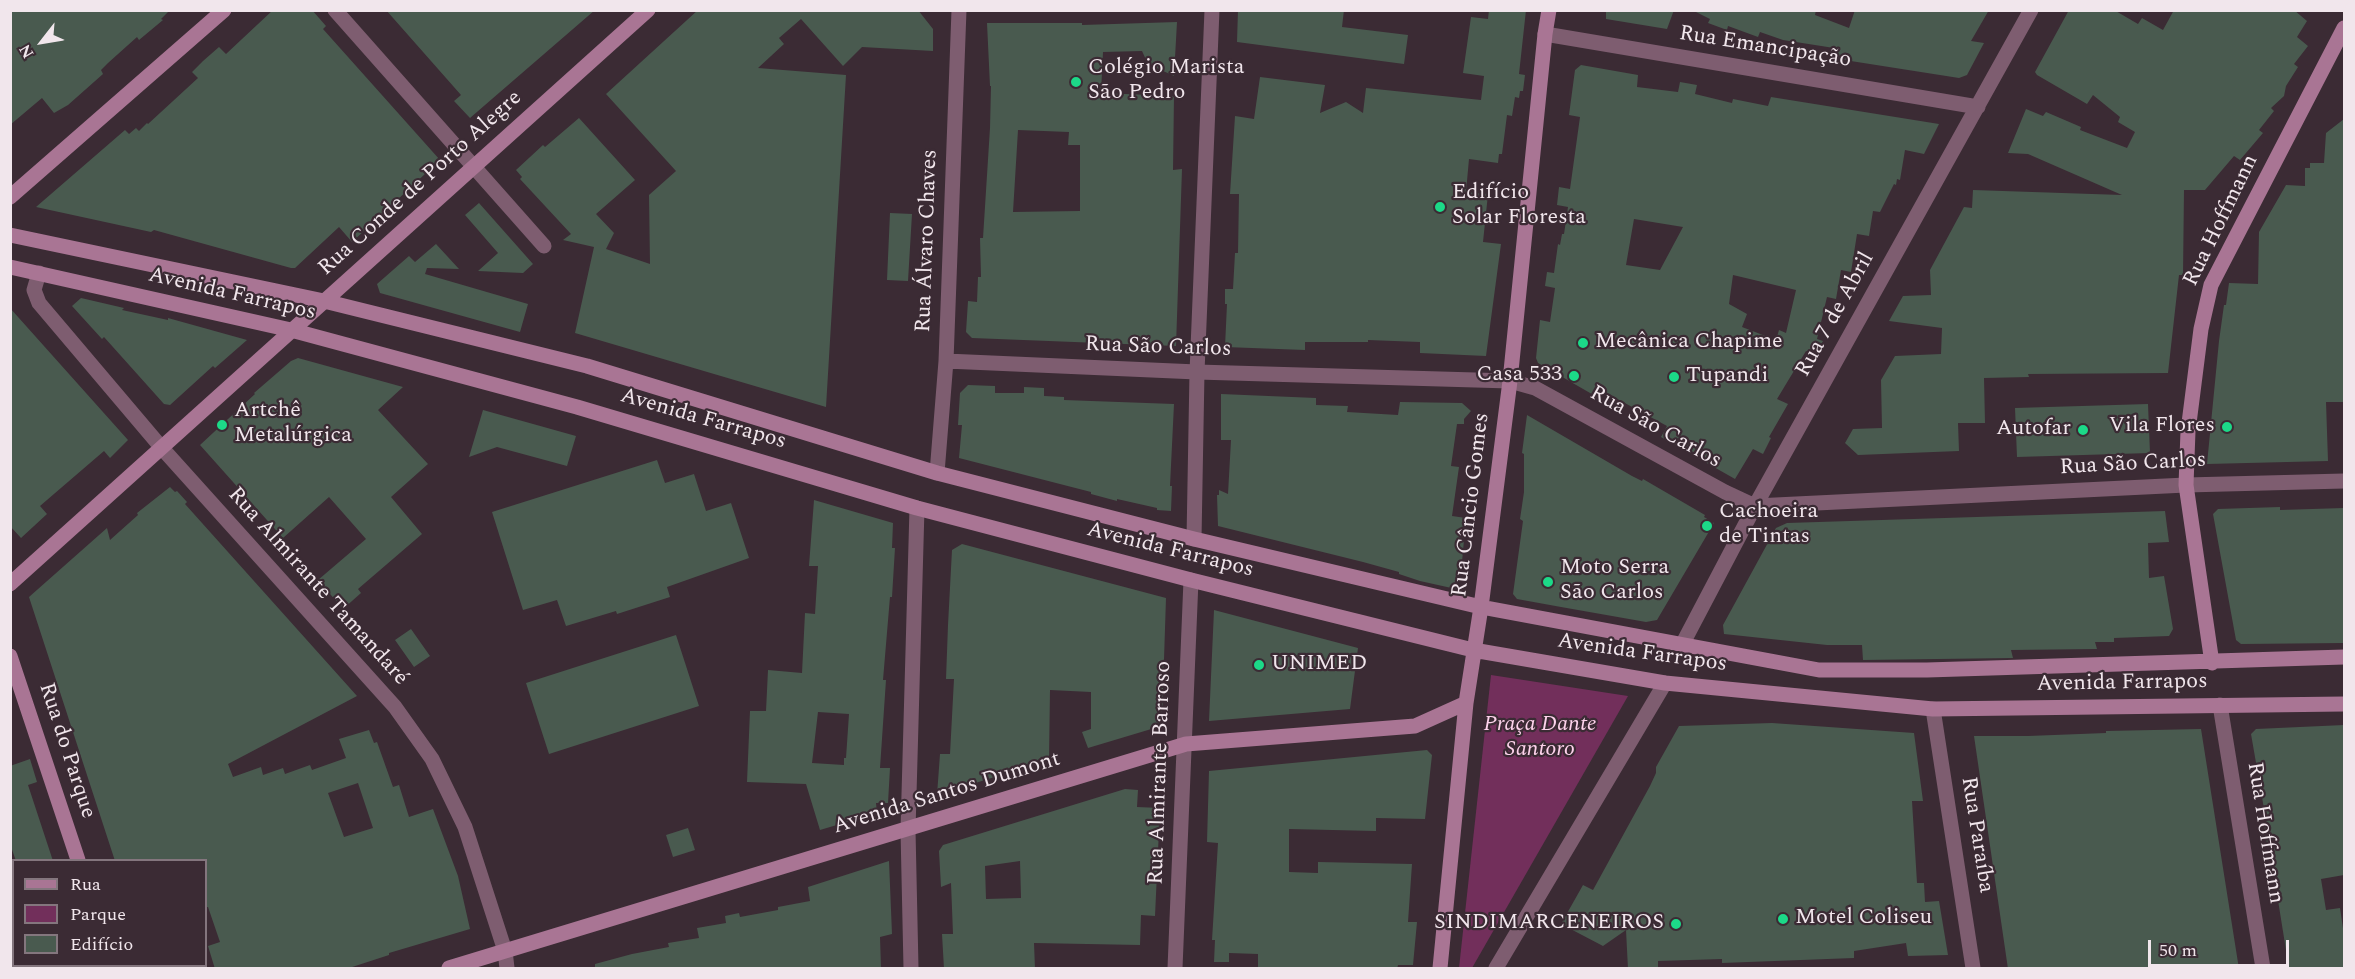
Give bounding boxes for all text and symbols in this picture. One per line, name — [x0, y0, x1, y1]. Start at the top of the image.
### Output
north arrow — [12, 12, 72, 72]
street label: Rua Emancipação — [1677, 21, 1853, 75]
text: N — [13, 39, 40, 63]
place label: Colégio Marista São Pedro — [1088, 56, 1245, 107]
marker: Colégio Marista São Pedro — [1069, 75, 1083, 89]
street label: Rua Conde de Porto Alegre — [314, 86, 528, 282]
street label: Rua Álvaro Chaves — [912, 149, 944, 333]
street label: Rua Hoffmann — [2179, 151, 2265, 291]
place label: Edifício Solar Floresta — [1452, 181, 1586, 232]
marker: Edifício Solar Floresta — [1433, 200, 1447, 214]
street label: Rua 7 de Abril — [1791, 248, 1881, 382]
street label: Avenida Farrapos — [146, 263, 318, 327]
place label: Mecânica Chapime — [1595, 330, 1783, 356]
street label: Rua São Carlos — [1084, 332, 1232, 364]
marker: Mecânica Chapime — [1576, 336, 1590, 350]
place label: Casa 533 — [1477, 363, 1562, 389]
place label: Tupandi — [1686, 364, 1768, 390]
marker: Casa 533 — [1567, 369, 1581, 383]
marker: Tupandi — [1667, 370, 1681, 384]
street label: Rua São Carlos — [1584, 381, 1726, 475]
street label: Avenida Farrapos — [617, 384, 789, 456]
place label: Artchê Metalúrgica — [234, 399, 352, 451]
street label: Rua Câncio Gomes — [1448, 411, 1496, 599]
place label: Vila Flores — [2109, 414, 2215, 440]
place label: Autofar — [1996, 417, 2071, 443]
marker: Artchê Metalúrgica — [215, 418, 229, 432]
marker: Vila Flores — [2220, 420, 2234, 434]
marker: Autofar — [2076, 423, 2090, 437]
street label: Rua São Carlos — [2059, 448, 2207, 482]
street label: Rua Almirante Tamandaré — [221, 482, 413, 692]
place label: Cachoeira de Tintas — [1719, 500, 1818, 552]
street label: Avenida Farrapos — [1084, 517, 1256, 585]
marker: Cachoeira de Tintas — [1700, 519, 1714, 533]
place label: Moto Serra São Carlos — [1560, 556, 1669, 608]
marker: Moto Serra São Carlos — [1541, 575, 1555, 589]
street label: Avenida Farrapos — [1555, 629, 1729, 679]
place label: UNIMED — [1271, 652, 1367, 678]
marker: UNIMED — [1252, 658, 1266, 672]
street label: Rua Almirante Barroso — [1144, 661, 1178, 885]
street label: Avenida Farrapos — [2036, 669, 2208, 699]
street label: Rua do Parque — [32, 680, 100, 822]
park label: Praça Dante Santoro — [1483, 713, 1597, 764]
street label: Avenida Santos Dumont — [830, 747, 1064, 841]
street label: Rua Hoffmann — [2240, 760, 2288, 906]
street label: Rua Paraíba — [1954, 775, 1998, 895]
legend — [12, 859, 207, 967]
text: Rua — [70, 871, 101, 898]
text: Parque — [70, 901, 126, 928]
place label: Motel Coliseu — [1795, 906, 1932, 932]
place label: SINDIMARCENEIROS — [1434, 911, 1664, 937]
marker: Motel Coliseu — [1776, 912, 1790, 926]
marker: SINDIMARCENEIROS — [1669, 917, 1683, 931]
scale bar — [2151, 928, 2292, 966]
text: Edifício — [70, 931, 133, 958]
text: 50 m — [2159, 937, 2197, 964]

